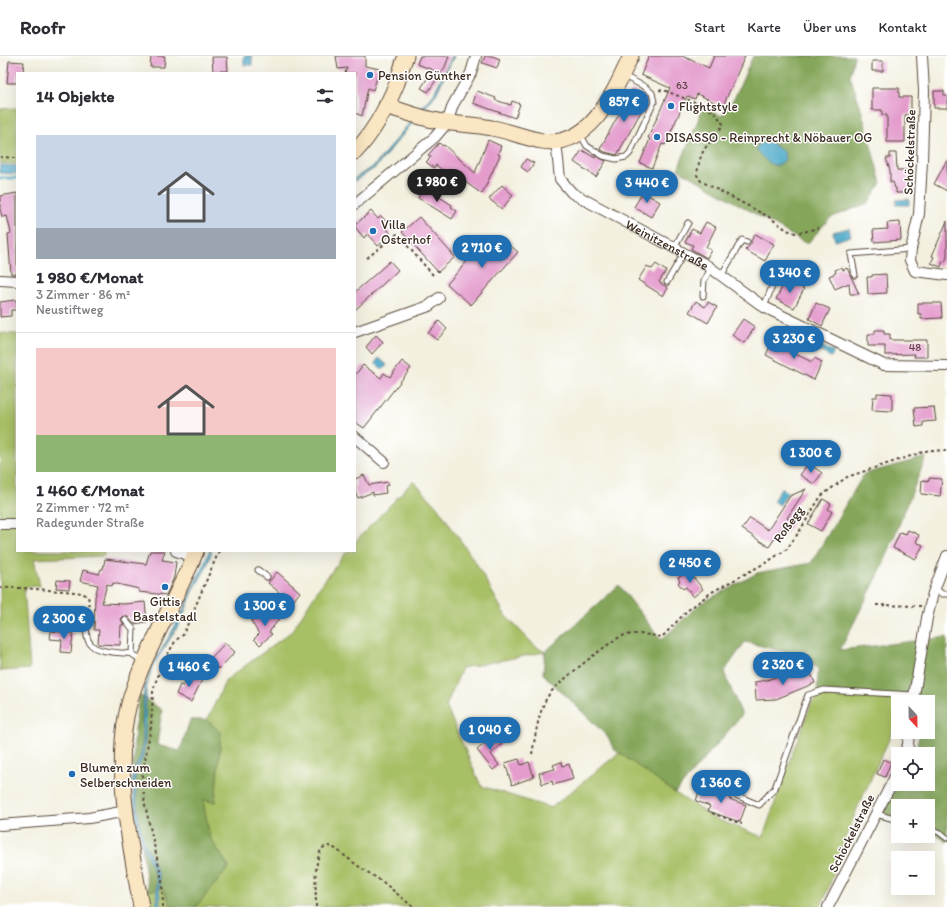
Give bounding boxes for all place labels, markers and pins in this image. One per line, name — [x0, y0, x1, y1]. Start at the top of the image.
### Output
place label: Pension Günther — [378, 68, 472, 83]
marker: Pension Günther — [365, 70, 375, 80]
pin: 857 € — [596, 89, 652, 123]
place label: Flightstyle — [679, 99, 738, 114]
marker: Flightstyle — [666, 101, 676, 111]
place label: DISASSO - Reinprecht & Nöbauer OG — [665, 130, 872, 145]
marker: DISASSO - Reinprecht & Nöbauer OG — [652, 132, 662, 142]
pin: 1 980 € — [400, 169, 474, 203]
pin: 3 440 € — [610, 170, 684, 204]
place label: Villa Osterhof — [381, 217, 431, 247]
marker: Villa Osterhof — [368, 226, 378, 236]
pin: 2 710 € — [445, 235, 519, 269]
pin: 1 340 € — [753, 260, 827, 294]
pin: 3 230 € — [757, 326, 831, 360]
pin: 1 300 € — [774, 440, 848, 474]
pin: 2 450 € — [653, 550, 727, 584]
marker: Gittis Bastelstadl — [160, 582, 170, 592]
pin: 1 300 € — [228, 593, 302, 627]
place label: Gittis Bastelstadl — [133, 594, 197, 624]
pin: 2 300 € — [27, 606, 101, 640]
pin: 2 320 € — [746, 652, 820, 686]
pin: 1 460 € — [152, 654, 226, 688]
pin: 1 040 € — [453, 717, 527, 751]
place label: Blumen zum Selberschneiden — [80, 760, 172, 790]
marker: Blumen zum Selberschneiden — [67, 769, 77, 779]
pin: 1 360 € — [684, 770, 758, 804]

